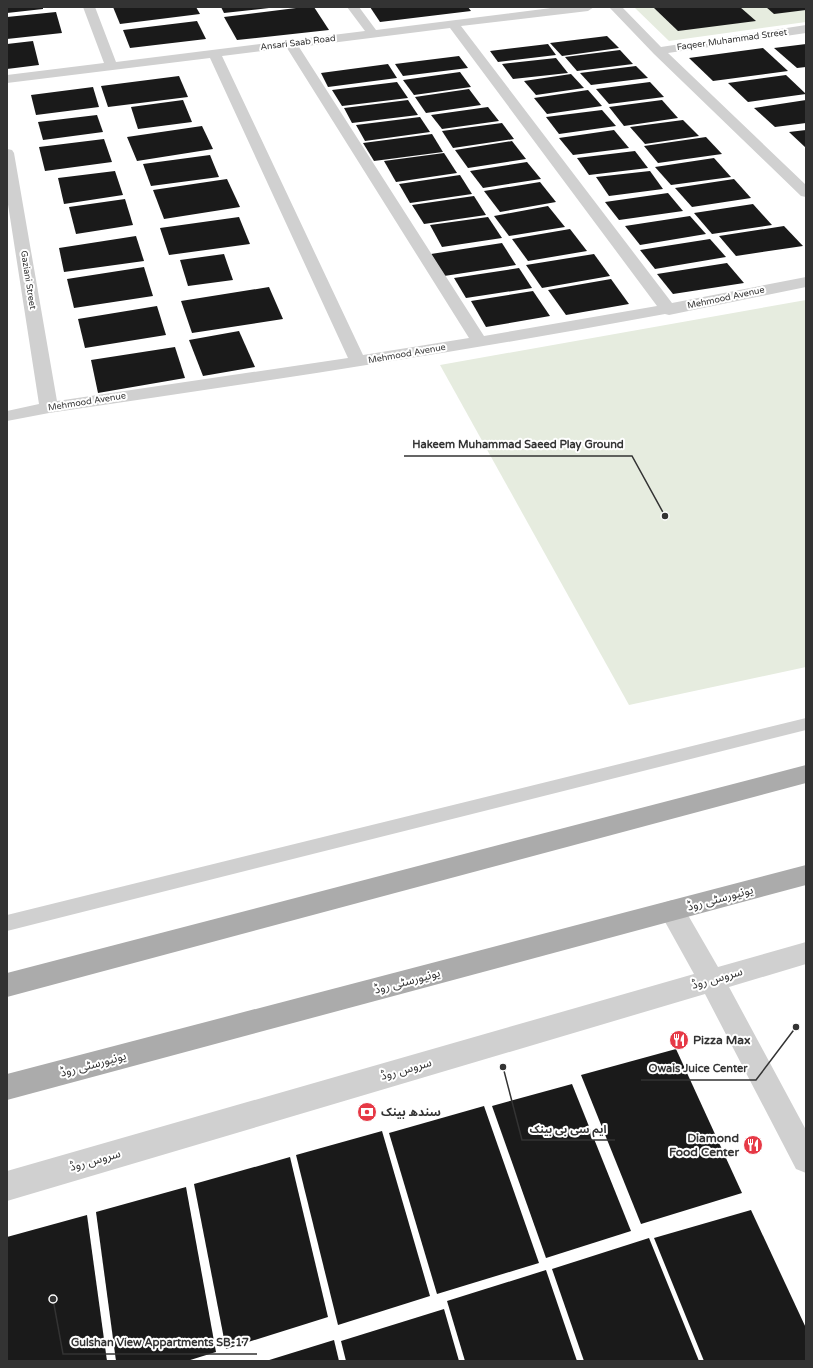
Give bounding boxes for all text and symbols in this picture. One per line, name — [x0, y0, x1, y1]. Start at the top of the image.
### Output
street label: Faqeer Muhammad Street — [676, 27, 788, 53]
street label: Ansari Saab Road — [260, 33, 336, 53]
street label: Gaziani Street — [18, 250, 38, 311]
street label: Mehmood Avenue — [686, 284, 766, 312]
street label: Mehmood Avenue — [367, 342, 447, 366]
street label: Mehmood Avenue — [47, 390, 127, 414]
callout: Hakeem Muhammad Saeed Play Ground — [404, 433, 632, 456]
text: Hakeem Muhammad Saeed Play Ground — [412, 438, 624, 452]
street label: یونیورسٹی روڈ — [685, 882, 755, 914]
street label: سروس روڈ — [690, 964, 744, 992]
street label: یونیورسٹی روڈ — [372, 965, 442, 997]
restaurant icon: Pizza Max — [668, 1029, 690, 1051]
place label: Pizza Max — [693, 1033, 751, 1047]
street label: یونیورسٹی روڈ — [58, 1048, 128, 1080]
street label: سروس روڈ — [379, 1055, 433, 1083]
callout: Owais Juice Center — [641, 1057, 756, 1080]
text: Owais Juice Center — [649, 1062, 748, 1075]
bank icon: سندھ بینک — [356, 1101, 378, 1123]
place label: سندھ بینک — [381, 1105, 441, 1119]
callout: ایم سی بی بینک — [522, 1117, 615, 1140]
text: ایم سی بی بینک — [529, 1123, 607, 1138]
place label: Diamond Food Center — [669, 1131, 739, 1159]
restaurant icon: Diamond Food Center — [742, 1134, 764, 1156]
street label: سروس روڈ — [68, 1146, 122, 1174]
callout: Gulshan View Appartments SB-17 — [63, 1331, 257, 1354]
text: Gulshan View Appartments SB-17 — [71, 1336, 249, 1350]

